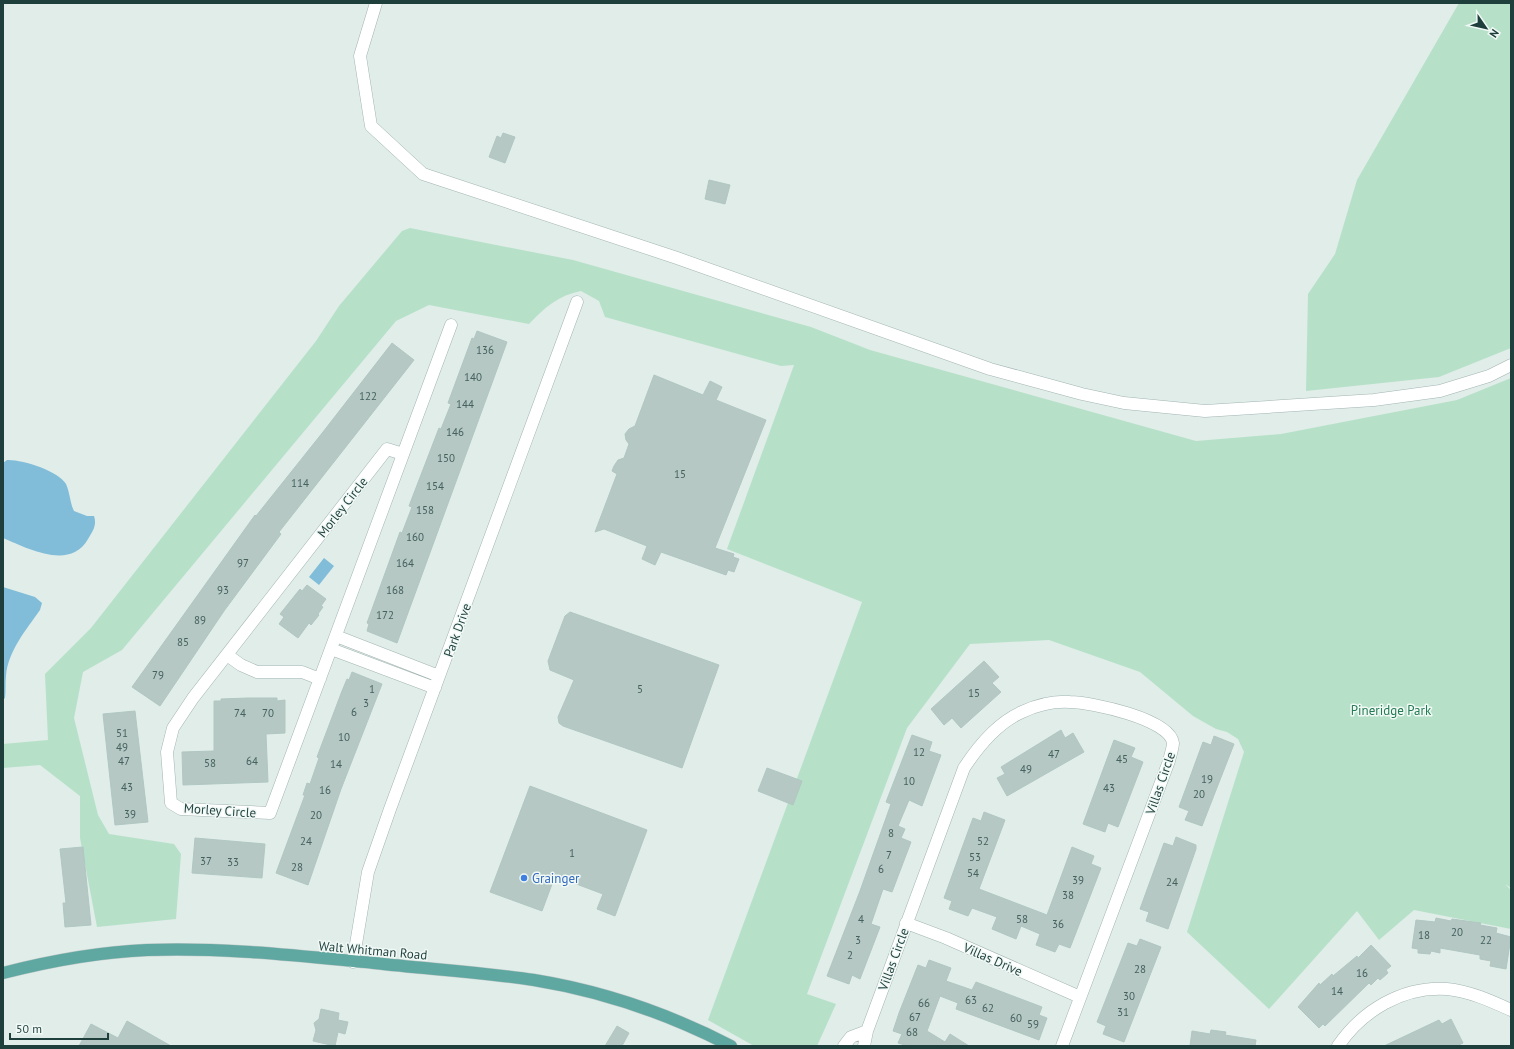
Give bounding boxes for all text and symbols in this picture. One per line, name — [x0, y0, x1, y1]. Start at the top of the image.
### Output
north arrow — [1466, 8, 1506, 48]
text: N — [1486, 27, 1502, 41]
house number: 136 — [476, 343, 494, 357]
house number: 140 — [464, 370, 482, 384]
house number: 122 — [359, 389, 377, 403]
house number: 144 — [456, 397, 474, 411]
house number: 146 — [446, 425, 464, 439]
house number: 150 — [437, 451, 455, 465]
house number: 15 — [674, 467, 686, 481]
street label: Morley Circle — [313, 474, 371, 541]
house number: 114 — [291, 476, 309, 490]
house number: 154 — [426, 479, 444, 493]
house number: 158 — [416, 503, 434, 517]
house number: 160 — [406, 530, 424, 544]
house number: 97 — [237, 556, 249, 570]
house number: 164 — [396, 556, 414, 570]
house number: 93 — [217, 583, 229, 597]
house number: 168 — [386, 583, 404, 597]
street label: Park Drive — [440, 601, 475, 659]
house number: 172 — [376, 608, 394, 622]
house number: 89 — [194, 613, 206, 627]
house number: 85 — [177, 635, 189, 649]
house number: 79 — [152, 668, 164, 682]
house number: 1 — [369, 682, 375, 696]
house number: 5 — [637, 682, 643, 696]
house number: 15 — [968, 686, 980, 700]
house number: 3 — [363, 696, 369, 710]
park label: Pineridge Park — [1351, 702, 1432, 719]
house number: 6 — [351, 705, 357, 719]
house number: 74 — [234, 706, 246, 720]
house number: 70 — [262, 706, 274, 720]
house number: 51 — [116, 726, 128, 740]
house number: 10 — [338, 730, 350, 744]
house number: 49 — [116, 740, 128, 754]
house number: 12 — [913, 745, 925, 759]
house number: 47 — [1048, 747, 1060, 761]
street label: Villas Circle — [1141, 749, 1179, 818]
house number: 45 — [1116, 752, 1128, 766]
house number: 47 — [118, 754, 130, 768]
house number: 64 — [246, 754, 258, 768]
house number: 58 — [204, 756, 216, 770]
house number: 14 — [330, 757, 342, 771]
house number: 49 — [1020, 762, 1032, 776]
house number: 19 — [1201, 772, 1213, 786]
house number: 10 — [903, 774, 915, 788]
house number: 43 — [121, 780, 133, 794]
house number: 43 — [1103, 781, 1115, 795]
house number: 16 — [319, 783, 331, 797]
house number: 20 — [1193, 787, 1205, 801]
street label: Morley Circle — [183, 799, 257, 822]
house number: 39 — [124, 807, 136, 821]
house number: 20 — [310, 808, 322, 822]
house number: 8 — [888, 826, 894, 840]
house number: 24 — [300, 834, 312, 848]
house number: 52 — [977, 834, 989, 848]
house number: 1 — [569, 846, 575, 860]
house number: 7 — [886, 848, 892, 862]
house number: 53 — [969, 850, 981, 864]
house number: 37 — [200, 854, 212, 868]
house number: 33 — [227, 855, 239, 869]
house number: 28 — [291, 860, 303, 874]
house number: 6 — [878, 862, 884, 876]
house number: 54 — [967, 866, 979, 880]
place label: Grainger — [532, 870, 580, 887]
marker: Grainger — [519, 873, 529, 883]
house number: 39 — [1072, 873, 1084, 887]
house number: 24 — [1166, 875, 1178, 889]
house number: 38 — [1062, 888, 1074, 902]
house number: 4 — [858, 912, 864, 926]
house number: 58 — [1016, 912, 1028, 926]
house number: 36 — [1052, 917, 1064, 931]
house number: 20 — [1451, 925, 1463, 939]
street label: Villas Circle — [874, 926, 913, 994]
house number: 18 — [1418, 928, 1430, 942]
house number: 3 — [855, 933, 861, 947]
house number: 22 — [1480, 933, 1492, 947]
street label: Walt Whitman Road — [318, 937, 428, 964]
street label: Villas Drive — [960, 938, 1025, 980]
house number: 2 — [847, 948, 853, 962]
house number: 28 — [1134, 962, 1146, 976]
house number: 16 — [1356, 966, 1368, 980]
house number: 14 — [1331, 984, 1343, 998]
house number: 30 — [1123, 989, 1135, 1003]
house number: 63 — [965, 993, 977, 1007]
house number: 66 — [918, 996, 930, 1010]
house number: 62 — [982, 1001, 994, 1015]
house number: 31 — [1117, 1005, 1129, 1019]
house number: 67 — [909, 1010, 921, 1024]
house number: 60 — [1010, 1011, 1022, 1025]
scale bar — [10, 1015, 108, 1041]
house number: 59 — [1027, 1017, 1039, 1031]
text: 50 m — [16, 1021, 42, 1036]
house number: 68 — [906, 1025, 918, 1039]

